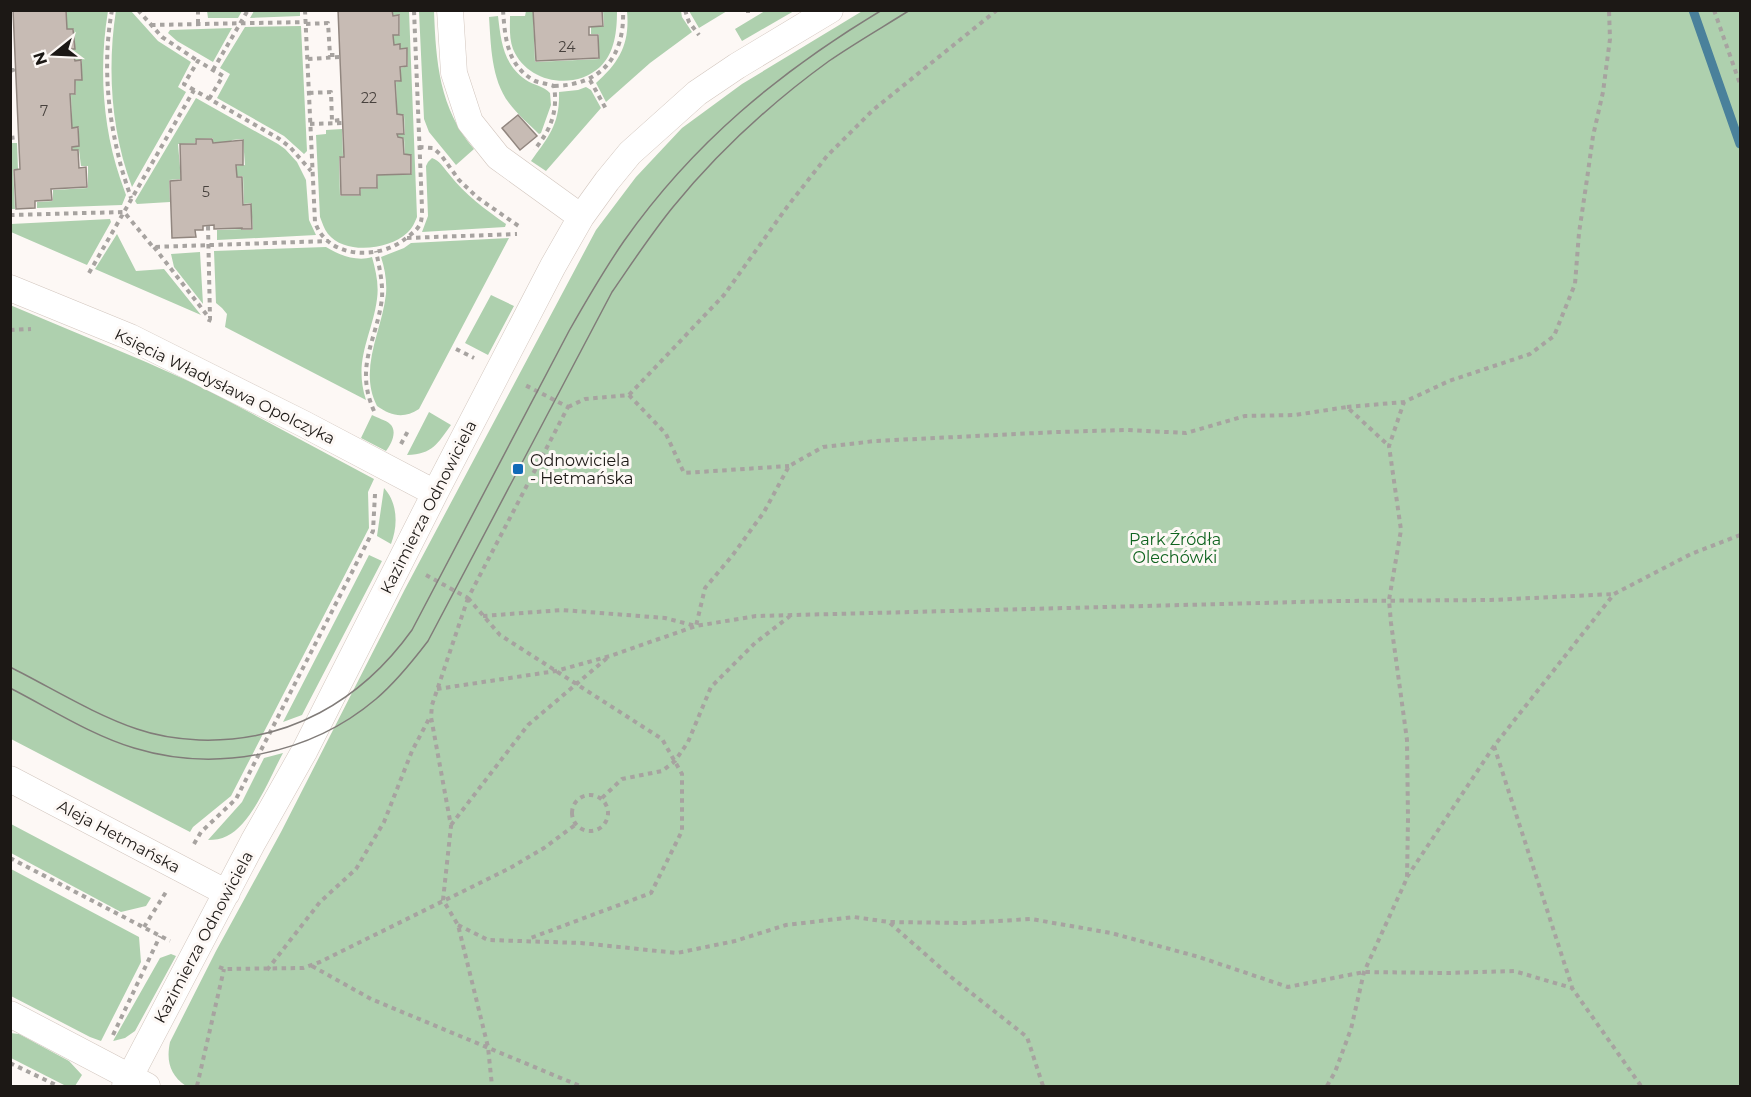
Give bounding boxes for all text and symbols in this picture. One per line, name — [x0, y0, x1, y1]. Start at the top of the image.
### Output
north arrow — [24, 24, 84, 84]
house number: 24 — [559, 38, 576, 56]
text: N — [29, 49, 51, 68]
house number: 22 — [361, 89, 377, 107]
house number: 7 — [40, 102, 48, 120]
house number: 5 — [202, 183, 210, 201]
street label: Księcia Władysława Opolczyka — [112, 325, 338, 448]
street label: Kazimierza Odnowiciela — [376, 417, 481, 597]
place label: Odnowiciela - Hetmańska — [530, 451, 633, 488]
marker: Odnowiciela - Hetmańska — [511, 462, 525, 476]
park label: Park Źródła Olechówki — [1129, 530, 1221, 567]
street label: Aleja Hetmańska — [54, 796, 183, 877]
street label: Kazimierza Odnowiciela — [150, 848, 257, 1026]

